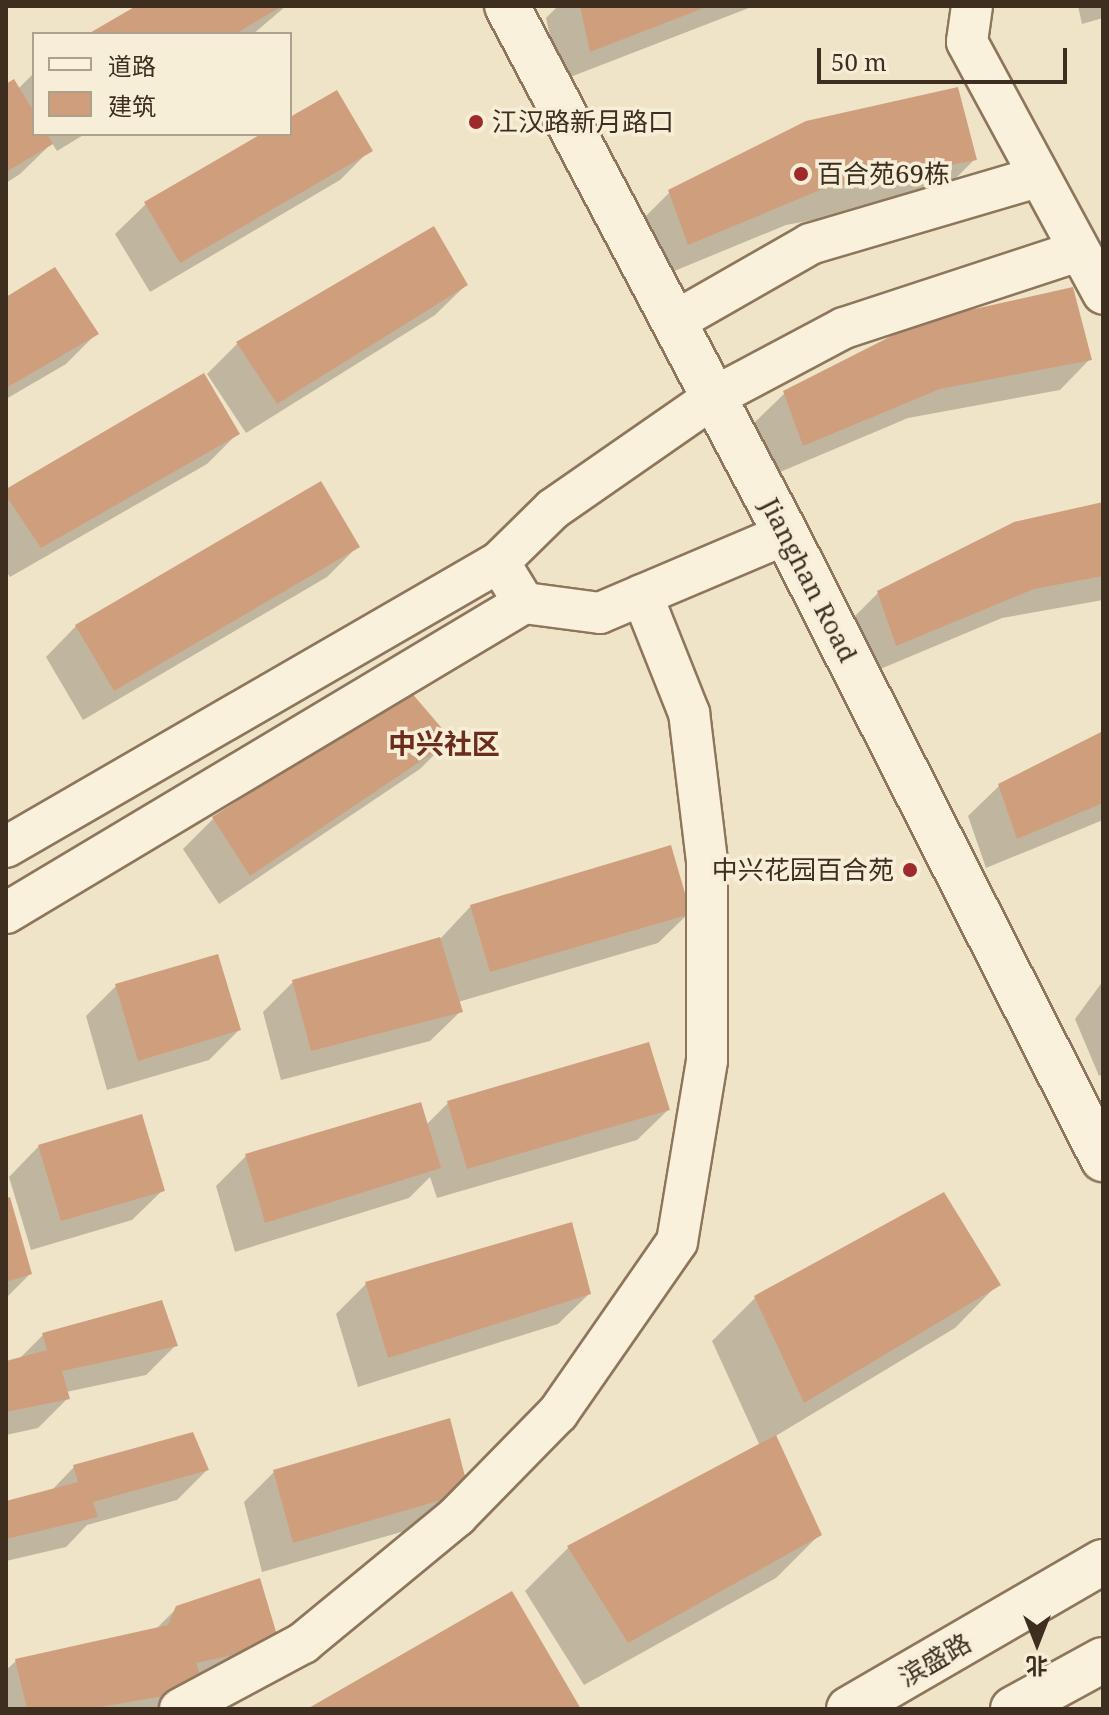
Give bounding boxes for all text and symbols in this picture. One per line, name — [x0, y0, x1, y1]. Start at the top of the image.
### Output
legend — [32, 32, 292, 136]
scale bar — [821, 32, 1071, 82]
text: 50 m — [831, 45, 887, 78]
text: 道路 — [108, 49, 156, 82]
text: 建筑 — [108, 89, 156, 122]
place label: 江汉路新月路口 — [492, 106, 674, 138]
marker: 江汉路新月路口 — [467, 113, 485, 131]
place label: 百合苑69栋 — [817, 158, 950, 190]
marker: 百合苑69栋 — [792, 165, 810, 183]
street label: Jianghan Road — [754, 493, 864, 667]
district label: 中兴社区 — [388, 726, 500, 760]
place label: 中兴花园百合苑 — [712, 854, 894, 886]
marker: 中兴花园百合苑 — [901, 861, 919, 879]
north arrow — [997, 1603, 1077, 1683]
street label: 滨盛路 — [893, 1627, 977, 1693]
text: 北 — [1026, 1652, 1048, 1682]

